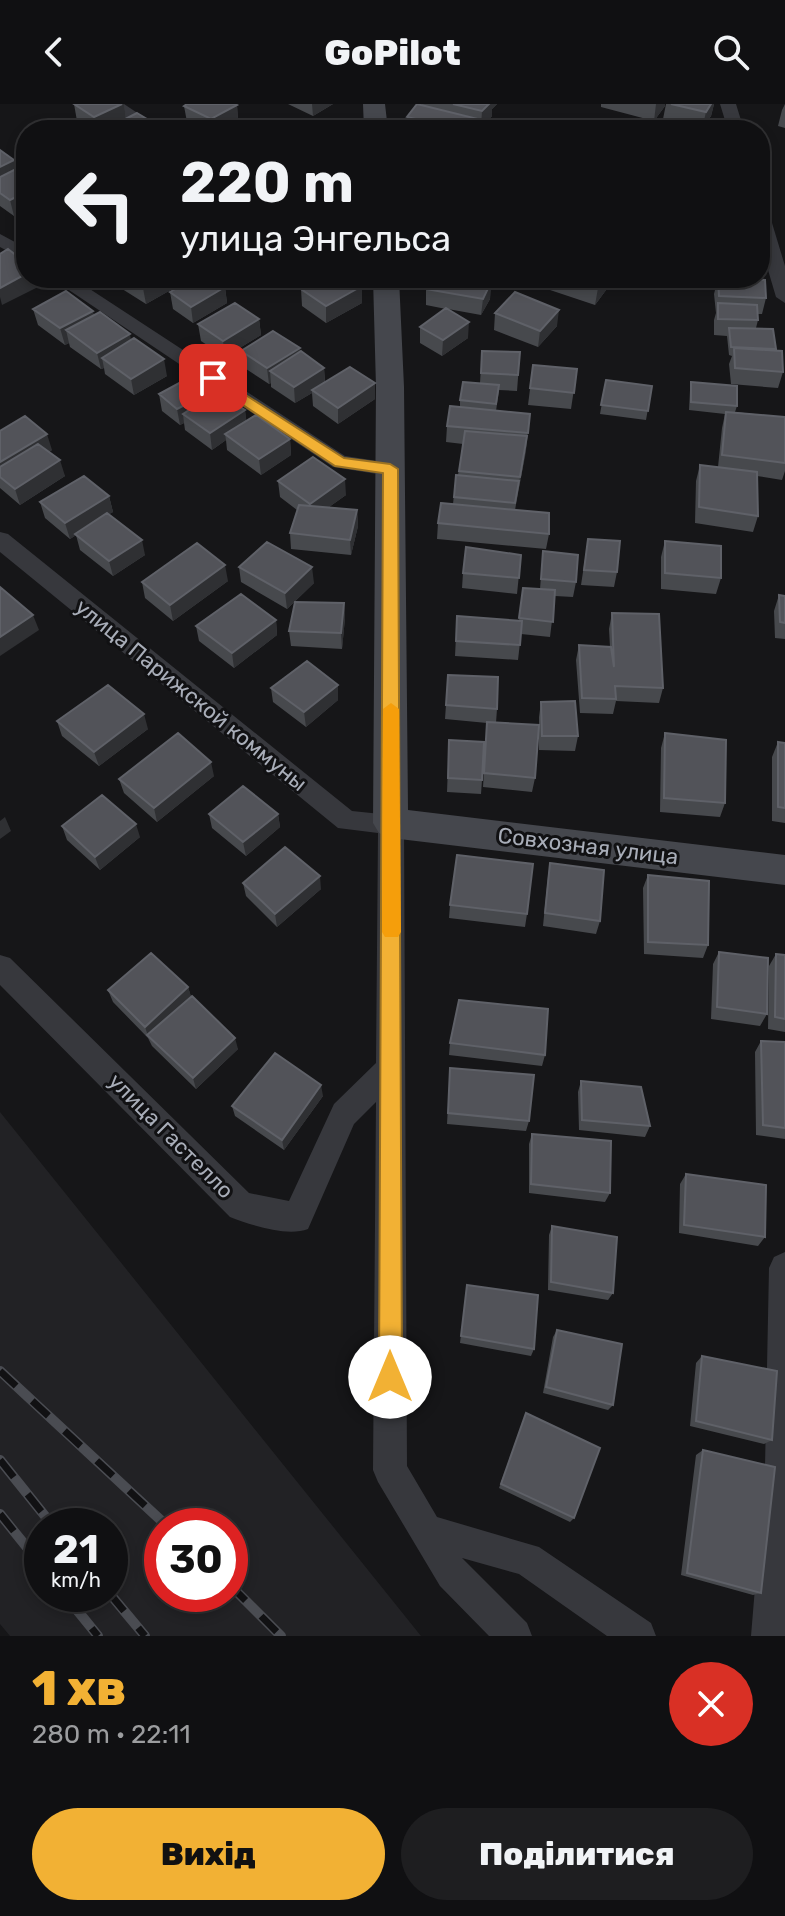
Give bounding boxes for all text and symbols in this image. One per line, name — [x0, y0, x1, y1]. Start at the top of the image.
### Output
icon: back — [32, 30, 76, 74]
icon: search — [709, 30, 753, 74]
text: GoPilot — [324, 31, 461, 74]
text: 220 m — [180, 150, 354, 216]
icon: left — [48, 152, 152, 256]
text: улица Энгельса — [180, 217, 451, 260]
pin — [179, 344, 247, 412]
icon: arrive — [191, 356, 235, 400]
street label: улица Парижской коммуны — [70, 593, 312, 797]
street label: Совхозная улица — [496, 822, 680, 870]
street label: улица Гастелло — [103, 1068, 239, 1204]
position arrow — [348, 1335, 432, 1419]
speed limit sign: 30 — [144, 1508, 248, 1612]
text: 21 — [53, 1526, 99, 1573]
text: km/h — [51, 1568, 101, 1592]
text: 1 хв — [32, 1660, 126, 1717]
button: close — [669, 1662, 753, 1746]
text: 280 m · 22:11 — [32, 1719, 191, 1750]
button: Вихід — [32, 1808, 385, 1900]
button: Поділитися — [401, 1808, 753, 1900]

